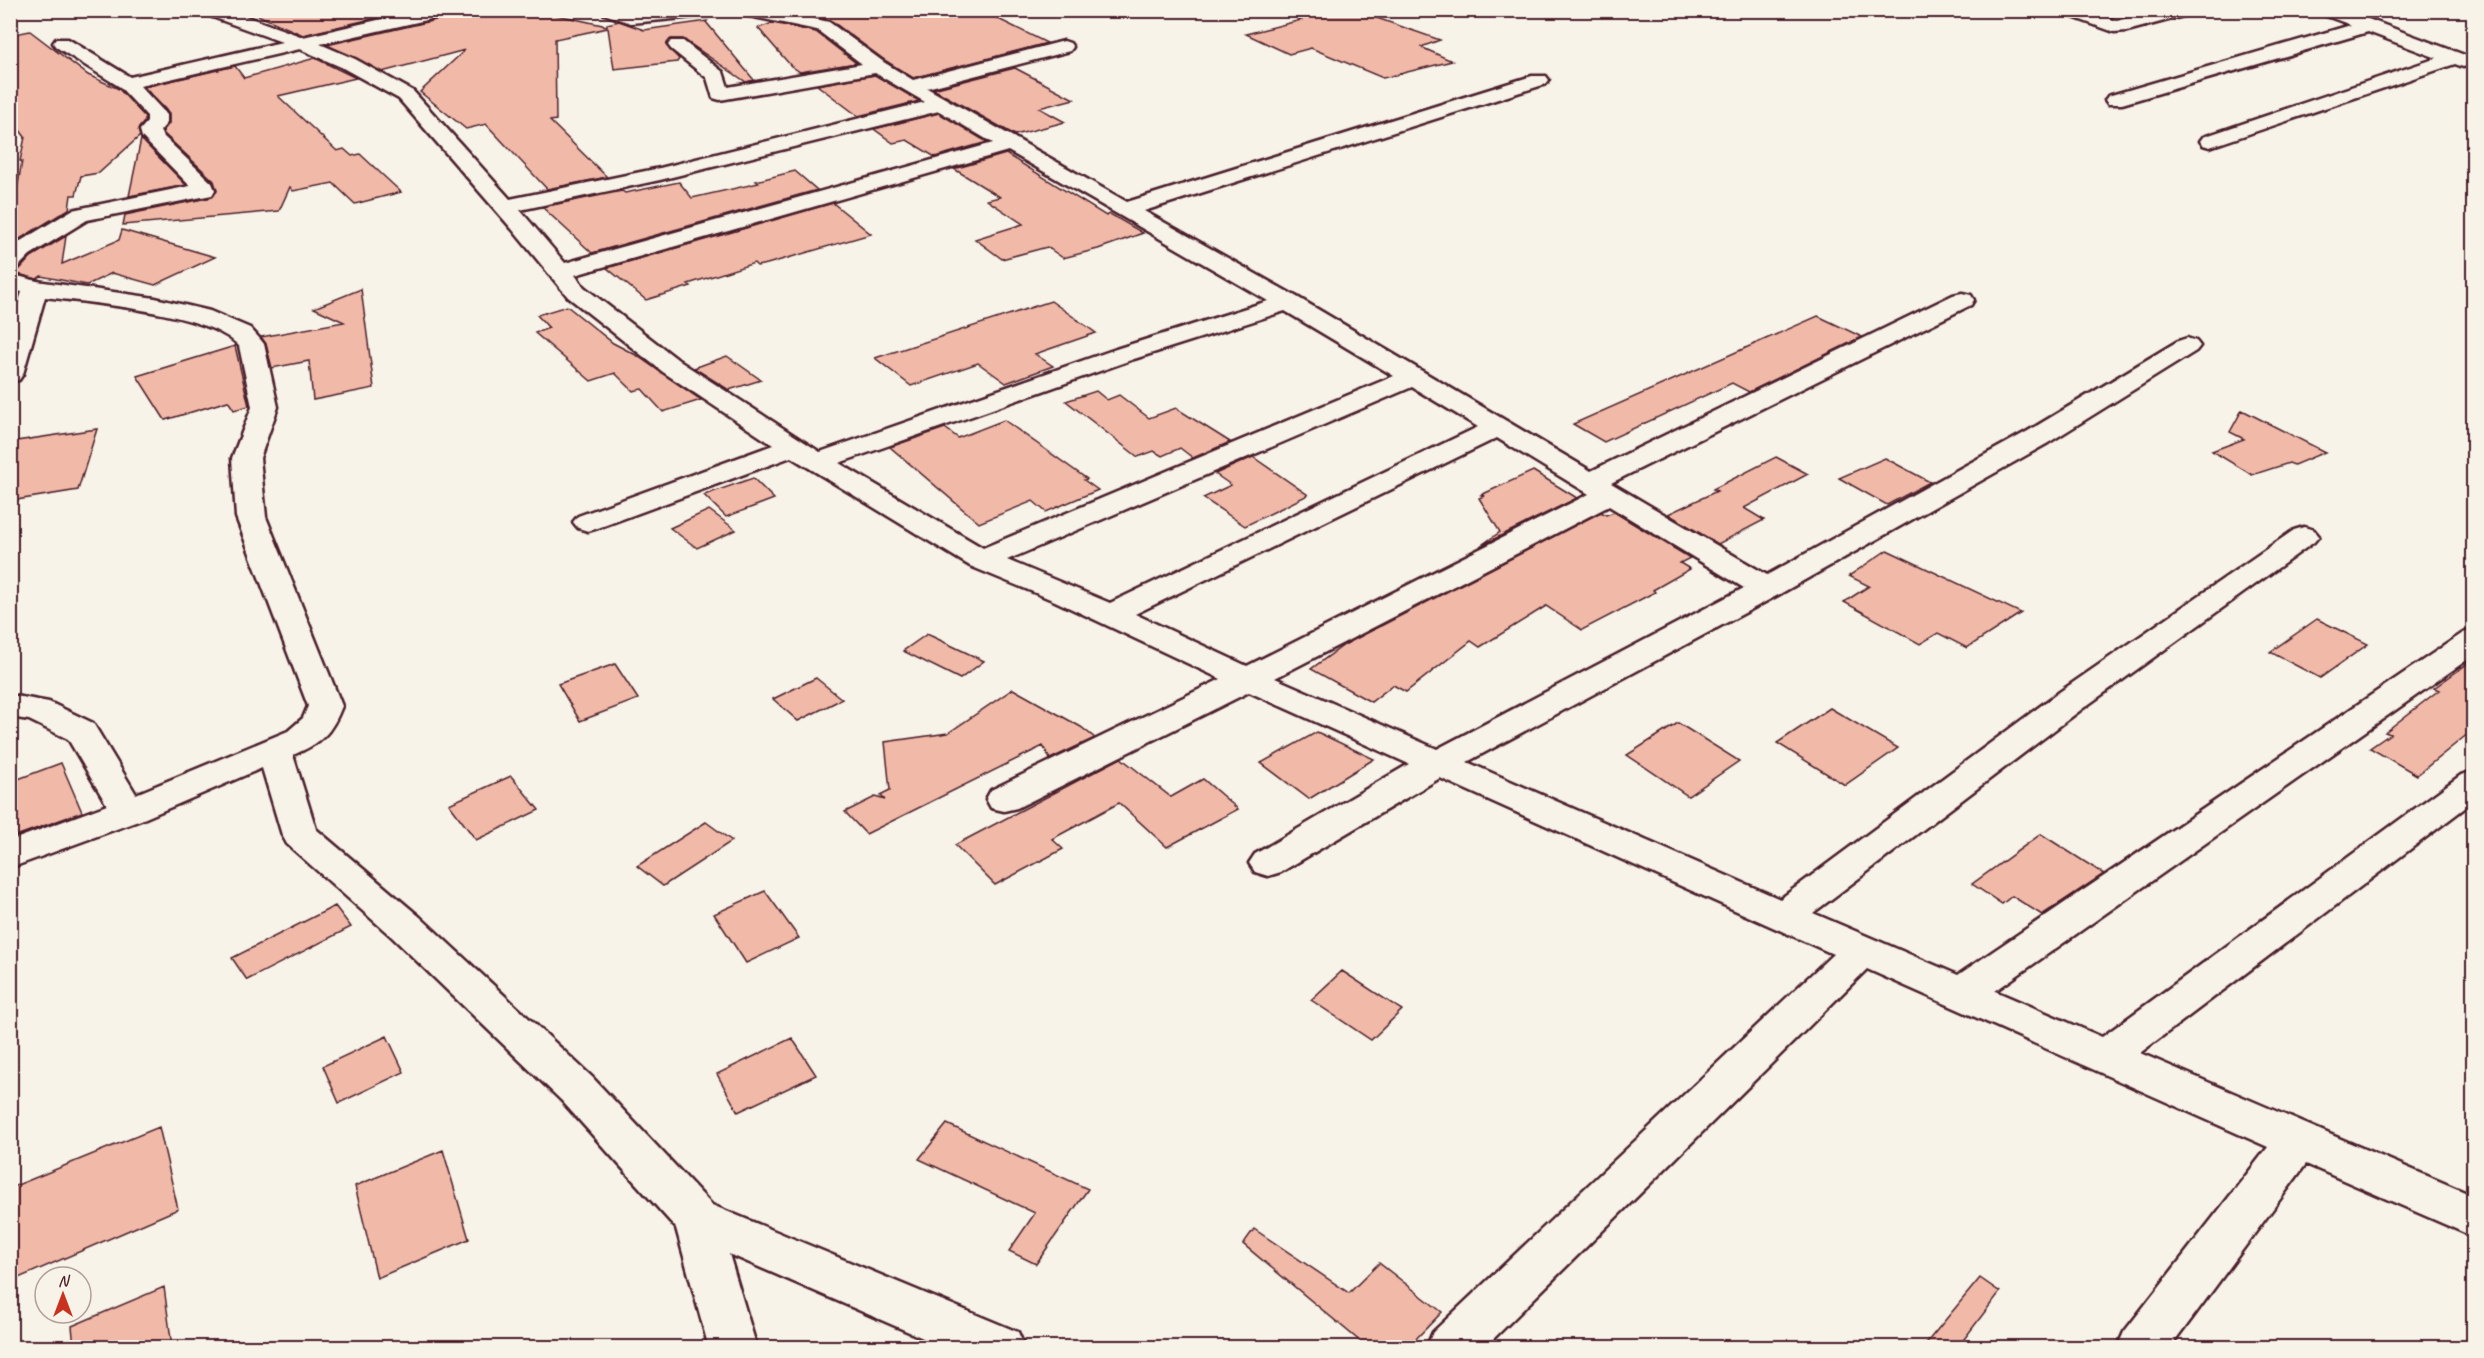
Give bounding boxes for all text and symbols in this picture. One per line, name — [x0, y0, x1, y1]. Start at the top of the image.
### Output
north arrow — [33, 1265, 93, 1325]
text: N — [58, 1271, 71, 1291]

